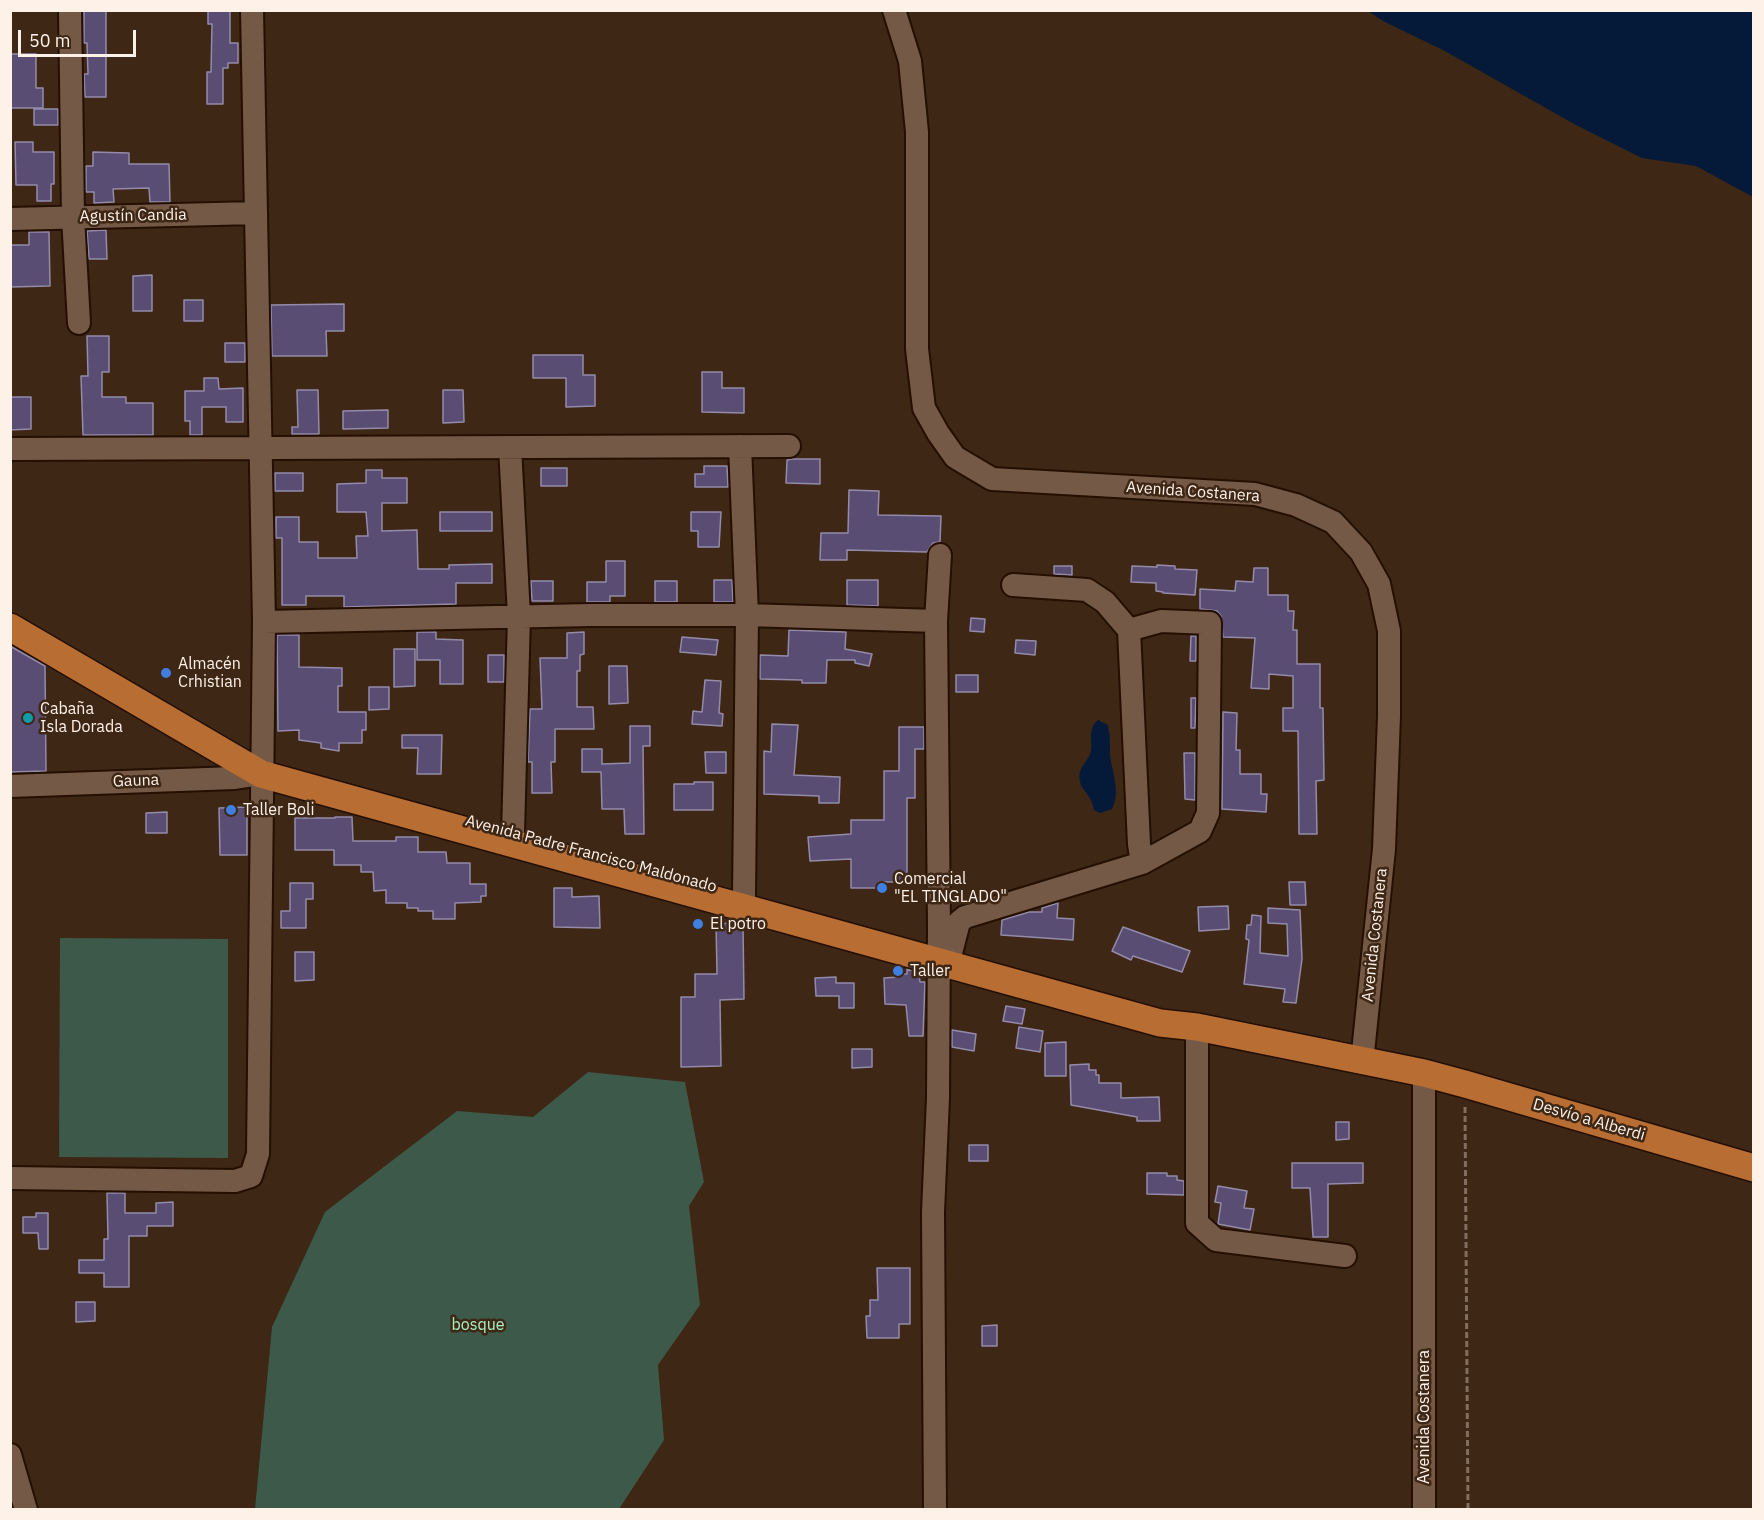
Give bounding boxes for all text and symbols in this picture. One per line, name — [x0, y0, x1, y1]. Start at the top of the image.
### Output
scale bar — [21, 18, 140, 56]
text: 50 m — [29, 29, 71, 52]
street label: Agustín Candia — [79, 205, 187, 227]
street label: Avenida Costanera — [1125, 478, 1261, 506]
place label: Almacén Crhistian — [178, 654, 242, 692]
marker: Almacén Crhistian — [159, 666, 173, 680]
place label: Cabaña Isla Dorada — [40, 699, 123, 737]
marker: Cabaña Isla Dorada — [21, 711, 35, 725]
street label: Gauna — [112, 771, 160, 791]
place label: Taller Boli — [243, 800, 314, 820]
marker: Taller Boli — [224, 803, 238, 817]
street label: Avenida Padre Francisco Maldonado — [463, 811, 719, 897]
street label: Avenida Costanera — [1358, 867, 1392, 1003]
place label: Comercial "EL TINGLADO" — [894, 869, 1007, 907]
marker: Comercial "EL TINGLADO" — [875, 881, 889, 895]
place label: El potro — [710, 914, 766, 934]
marker: El potro — [691, 917, 705, 931]
place label: Taller — [910, 961, 950, 981]
marker: Taller — [891, 964, 905, 978]
street label: Desvío a Alberdi — [1531, 1095, 1647, 1145]
park label: bosque — [451, 1315, 505, 1335]
street label: Avenida Costanera — [1414, 1350, 1434, 1484]

